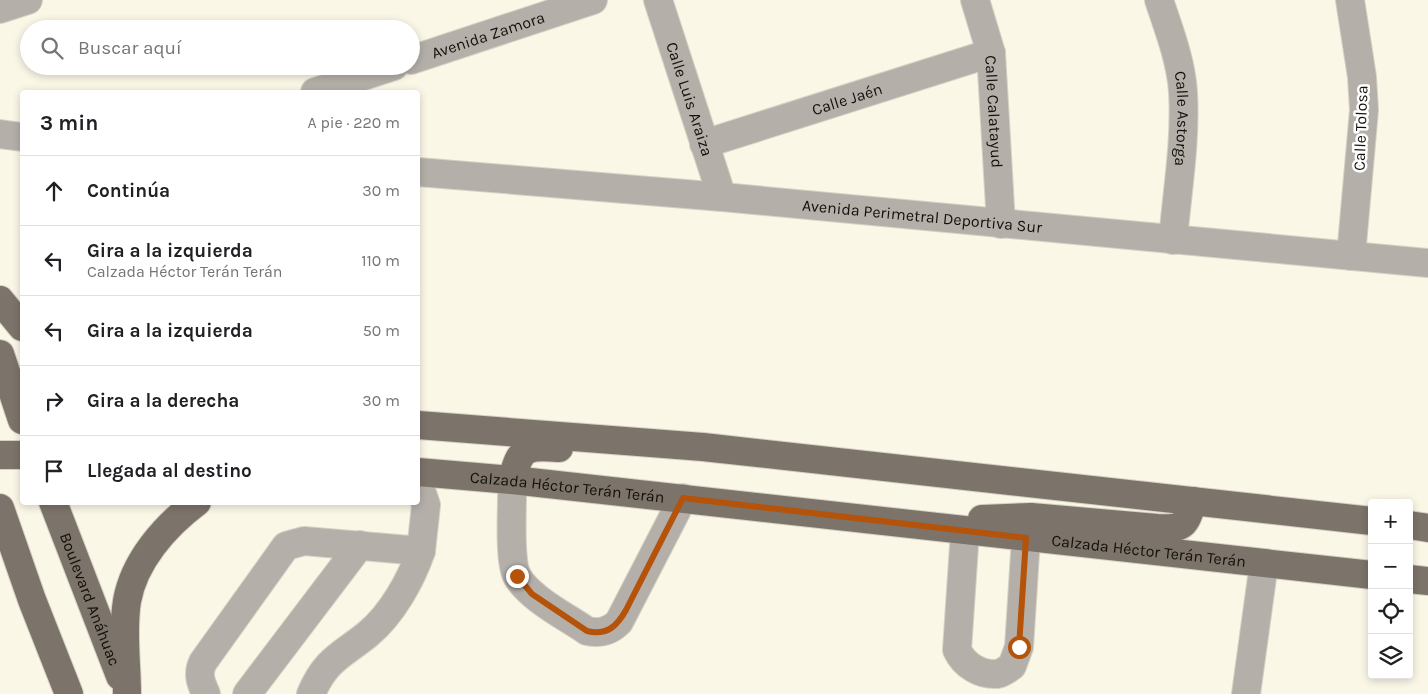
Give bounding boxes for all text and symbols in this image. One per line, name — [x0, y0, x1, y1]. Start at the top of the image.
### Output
street label: Avenida Zamora — [429, 8, 547, 63]
search box — [20, 20, 420, 75]
icon: search — [38, 34, 66, 62]
text: Buscar aquí — [78, 37, 182, 59]
street label: Calle Luis Araiza — [662, 40, 717, 159]
street label: Calle Calatayud — [981, 55, 1007, 169]
street label: Calle Astorga — [1170, 70, 1193, 167]
street label: Calle Jaén — [810, 79, 885, 119]
street label: Calle Tolosa — [1350, 85, 1371, 171]
text: 3 min — [40, 111, 98, 135]
text: A pie · 220 m — [307, 113, 400, 132]
icon: ahead — [40, 177, 68, 205]
text: Continúa — [87, 180, 170, 202]
text: 30 m — [362, 181, 400, 200]
street label: Avenida Perimetral Deportiva Sur — [801, 196, 1043, 237]
text: Gira a la izquierda — [87, 240, 253, 262]
icon: left — [40, 247, 68, 275]
text: 110 m — [361, 251, 400, 270]
text: Calzada Héctor Terán Terán — [87, 262, 282, 281]
icon: left — [40, 317, 68, 345]
text: Gira a la izquierda — [87, 320, 253, 342]
text: 50 m — [363, 321, 400, 340]
icon: right — [40, 387, 68, 415]
text: Gira a la derecha — [87, 390, 239, 412]
text: 30 m — [362, 391, 400, 410]
icon: arrive — [40, 457, 68, 485]
text: Llegada al destino — [87, 460, 252, 482]
street label: Calzada Héctor Terán Terán — [469, 467, 666, 507]
map controls — [1368, 499, 1413, 679]
button: + — [1368, 499, 1413, 544]
street label: Boulevard Anáhuac — [56, 530, 124, 669]
street label: Calzada Héctor Terán Terán — [1050, 531, 1247, 571]
button: − — [1368, 544, 1413, 589]
route end — [506, 565, 529, 588]
button: locate — [1368, 589, 1413, 634]
button: layers — [1368, 634, 1413, 679]
route start — [1008, 636, 1031, 659]

